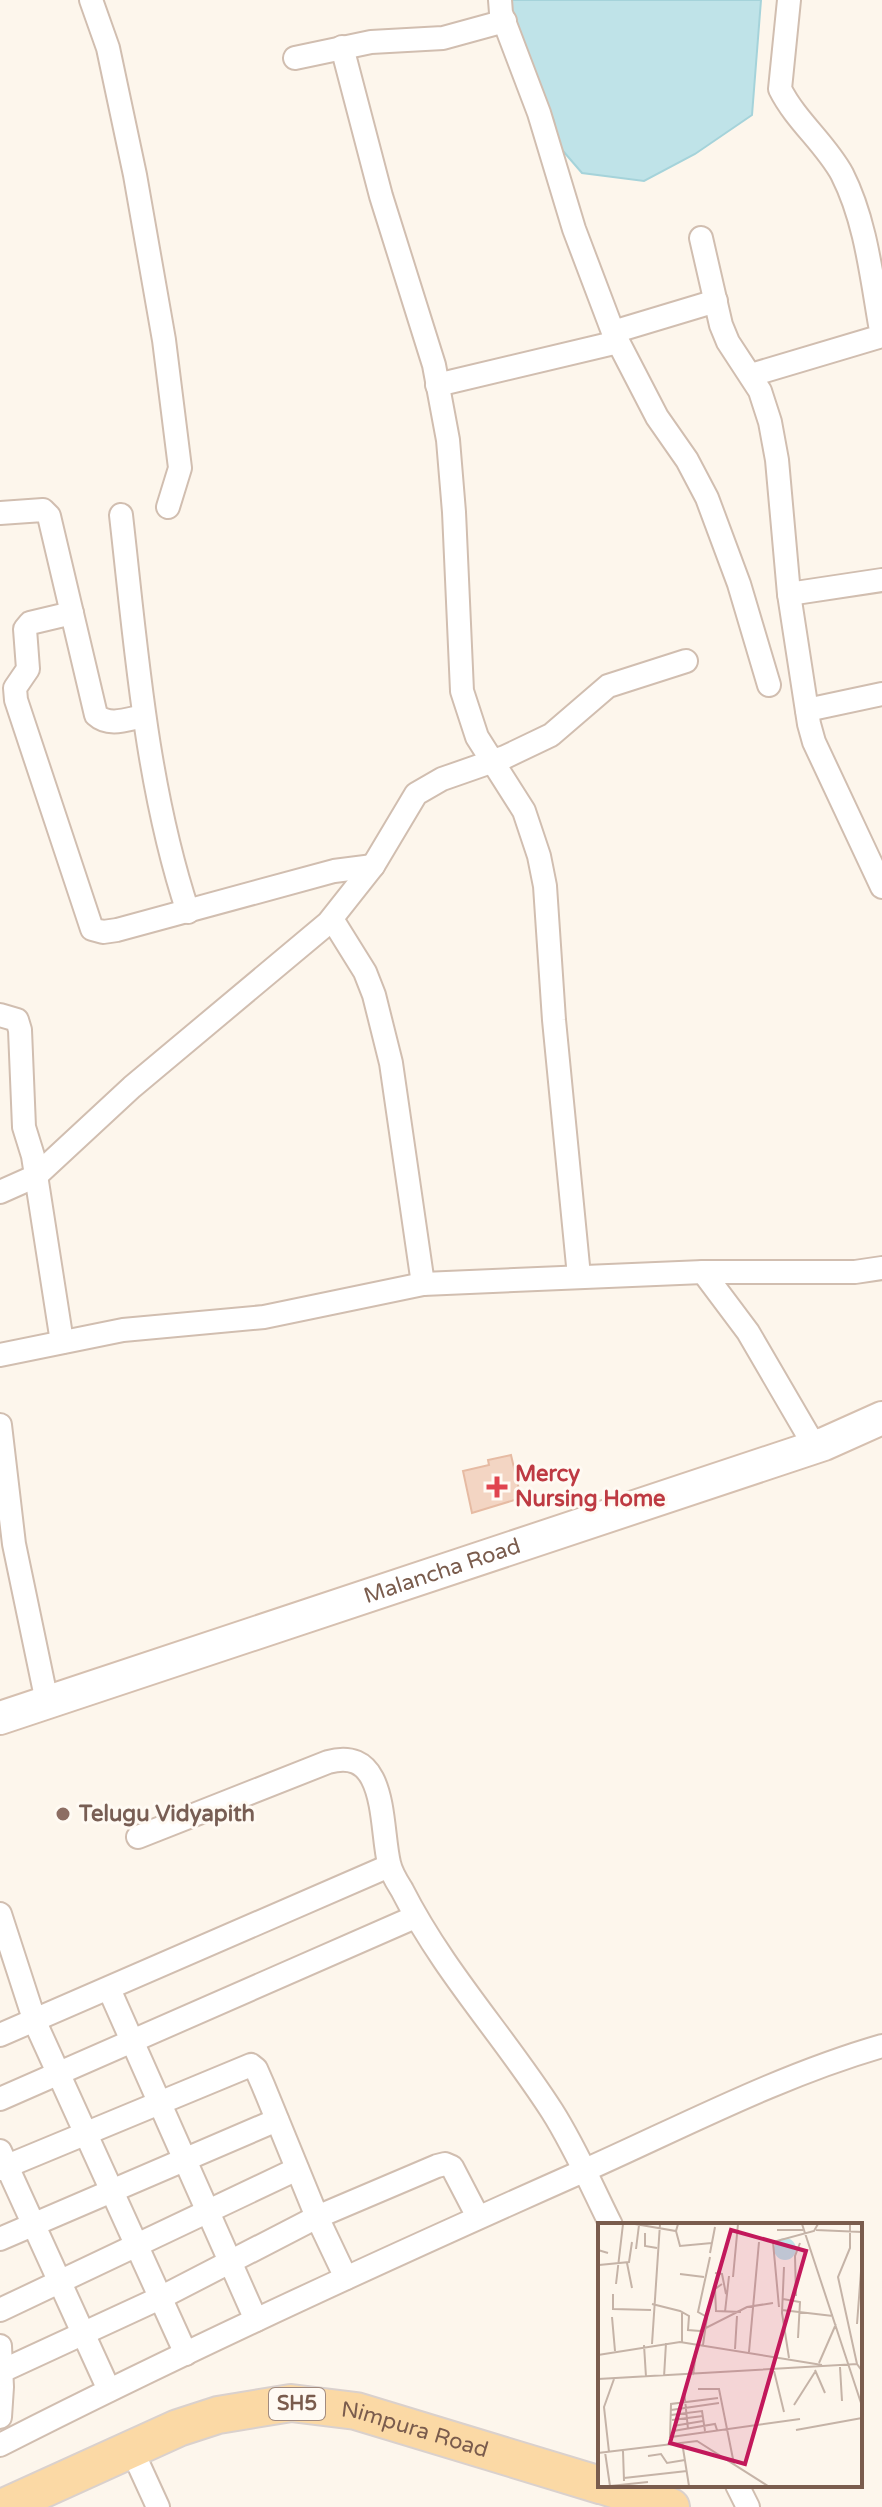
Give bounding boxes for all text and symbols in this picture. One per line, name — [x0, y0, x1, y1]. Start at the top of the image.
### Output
place label: Mercy Nursing Home — [515, 1461, 666, 1512]
marker: Mercy Nursing Home — [486, 1476, 508, 1498]
street label: Malancha Road — [361, 1533, 524, 1609]
place label: Telugu Vidyapith — [78, 1801, 255, 1827]
marker: Telugu Vidyapith — [54, 1805, 72, 1823]
inset map — [598, 2223, 862, 2487]
road number: SH5 — [269, 2388, 325, 2420]
street label: Nimpura Road — [340, 2396, 491, 2463]

